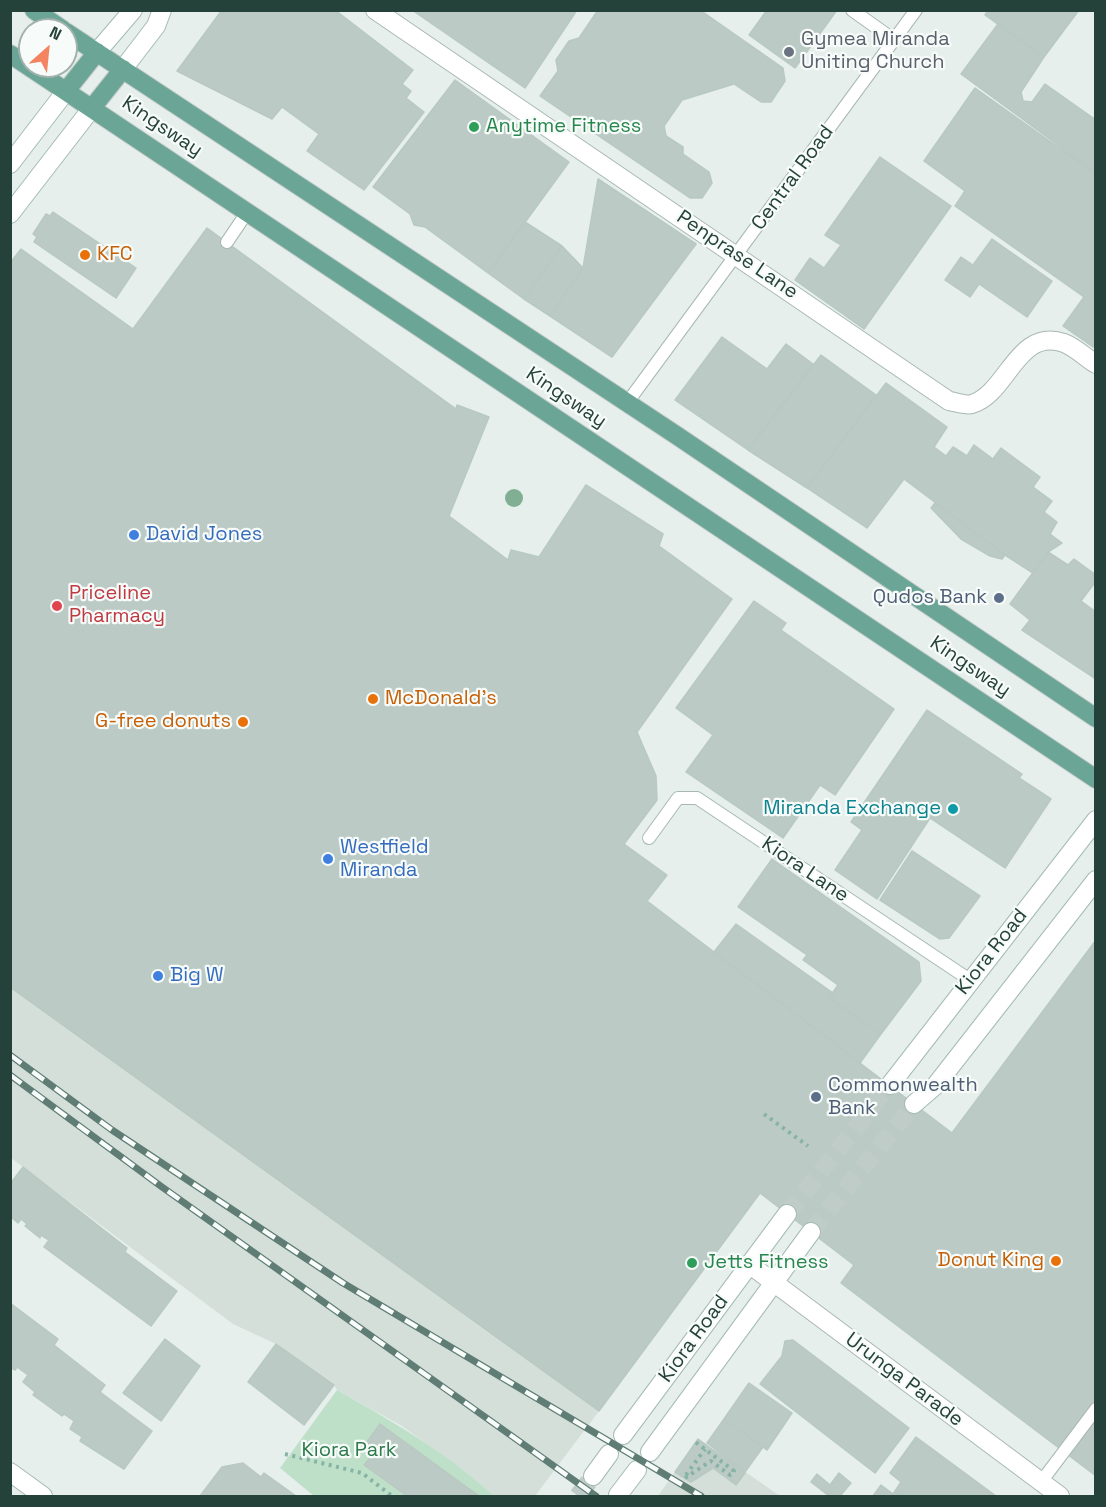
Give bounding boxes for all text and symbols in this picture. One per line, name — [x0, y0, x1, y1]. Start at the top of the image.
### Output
north arrow — [18, 18, 78, 78]
text: N — [46, 22, 65, 45]
place label: Gymea Miranda Uniting Church — [801, 28, 950, 75]
marker: Gymea Miranda Uniting Church — [782, 45, 796, 59]
street label: Kingsway — [117, 91, 207, 163]
place label: Anytime Fitness — [486, 115, 641, 139]
marker: Anytime Fitness — [467, 120, 481, 134]
street label: Central Road — [747, 121, 839, 235]
street label: Penprase Lane — [672, 206, 802, 304]
place label: KFC — [97, 243, 133, 267]
marker: KFC — [78, 248, 92, 262]
street label: Kingsway — [521, 362, 611, 434]
place label: David Jones — [146, 523, 262, 547]
marker: David Jones — [127, 528, 141, 542]
place label: Priceline Pharmacy — [69, 582, 165, 629]
place label: Qudos Bank — [873, 586, 987, 610]
marker: Qudos Bank — [992, 591, 1006, 605]
marker: Priceline Pharmacy — [50, 599, 64, 613]
street label: Kingsway — [925, 631, 1015, 703]
place label: McDonald's — [385, 687, 497, 711]
marker: McDonald's — [366, 692, 380, 706]
place label: G-free donuts — [95, 710, 231, 734]
marker: G-free donuts — [236, 715, 250, 729]
place label: Miranda Exchange — [763, 797, 941, 821]
marker: Miranda Exchange — [946, 802, 960, 816]
street label: Kiora Lane — [757, 832, 853, 908]
place label: Westfield Miranda — [340, 836, 429, 883]
marker: Westfield Miranda — [321, 852, 335, 866]
street label: Kiora Road — [951, 904, 1033, 1000]
place label: Big W — [170, 964, 224, 988]
marker: Big W — [151, 969, 165, 983]
place label: Commonwealth Bank — [828, 1074, 978, 1121]
marker: Commonwealth Bank — [809, 1090, 823, 1104]
place label: Donut King — [938, 1249, 1044, 1273]
place label: Jetts Fitness — [704, 1251, 829, 1275]
marker: Donut King — [1049, 1254, 1063, 1268]
marker: Jetts Fitness — [685, 1256, 699, 1270]
street label: Kiora Road — [654, 1291, 734, 1387]
street label: Urunga Parade — [840, 1328, 968, 1432]
park label: Kiora Park — [302, 1439, 396, 1463]

